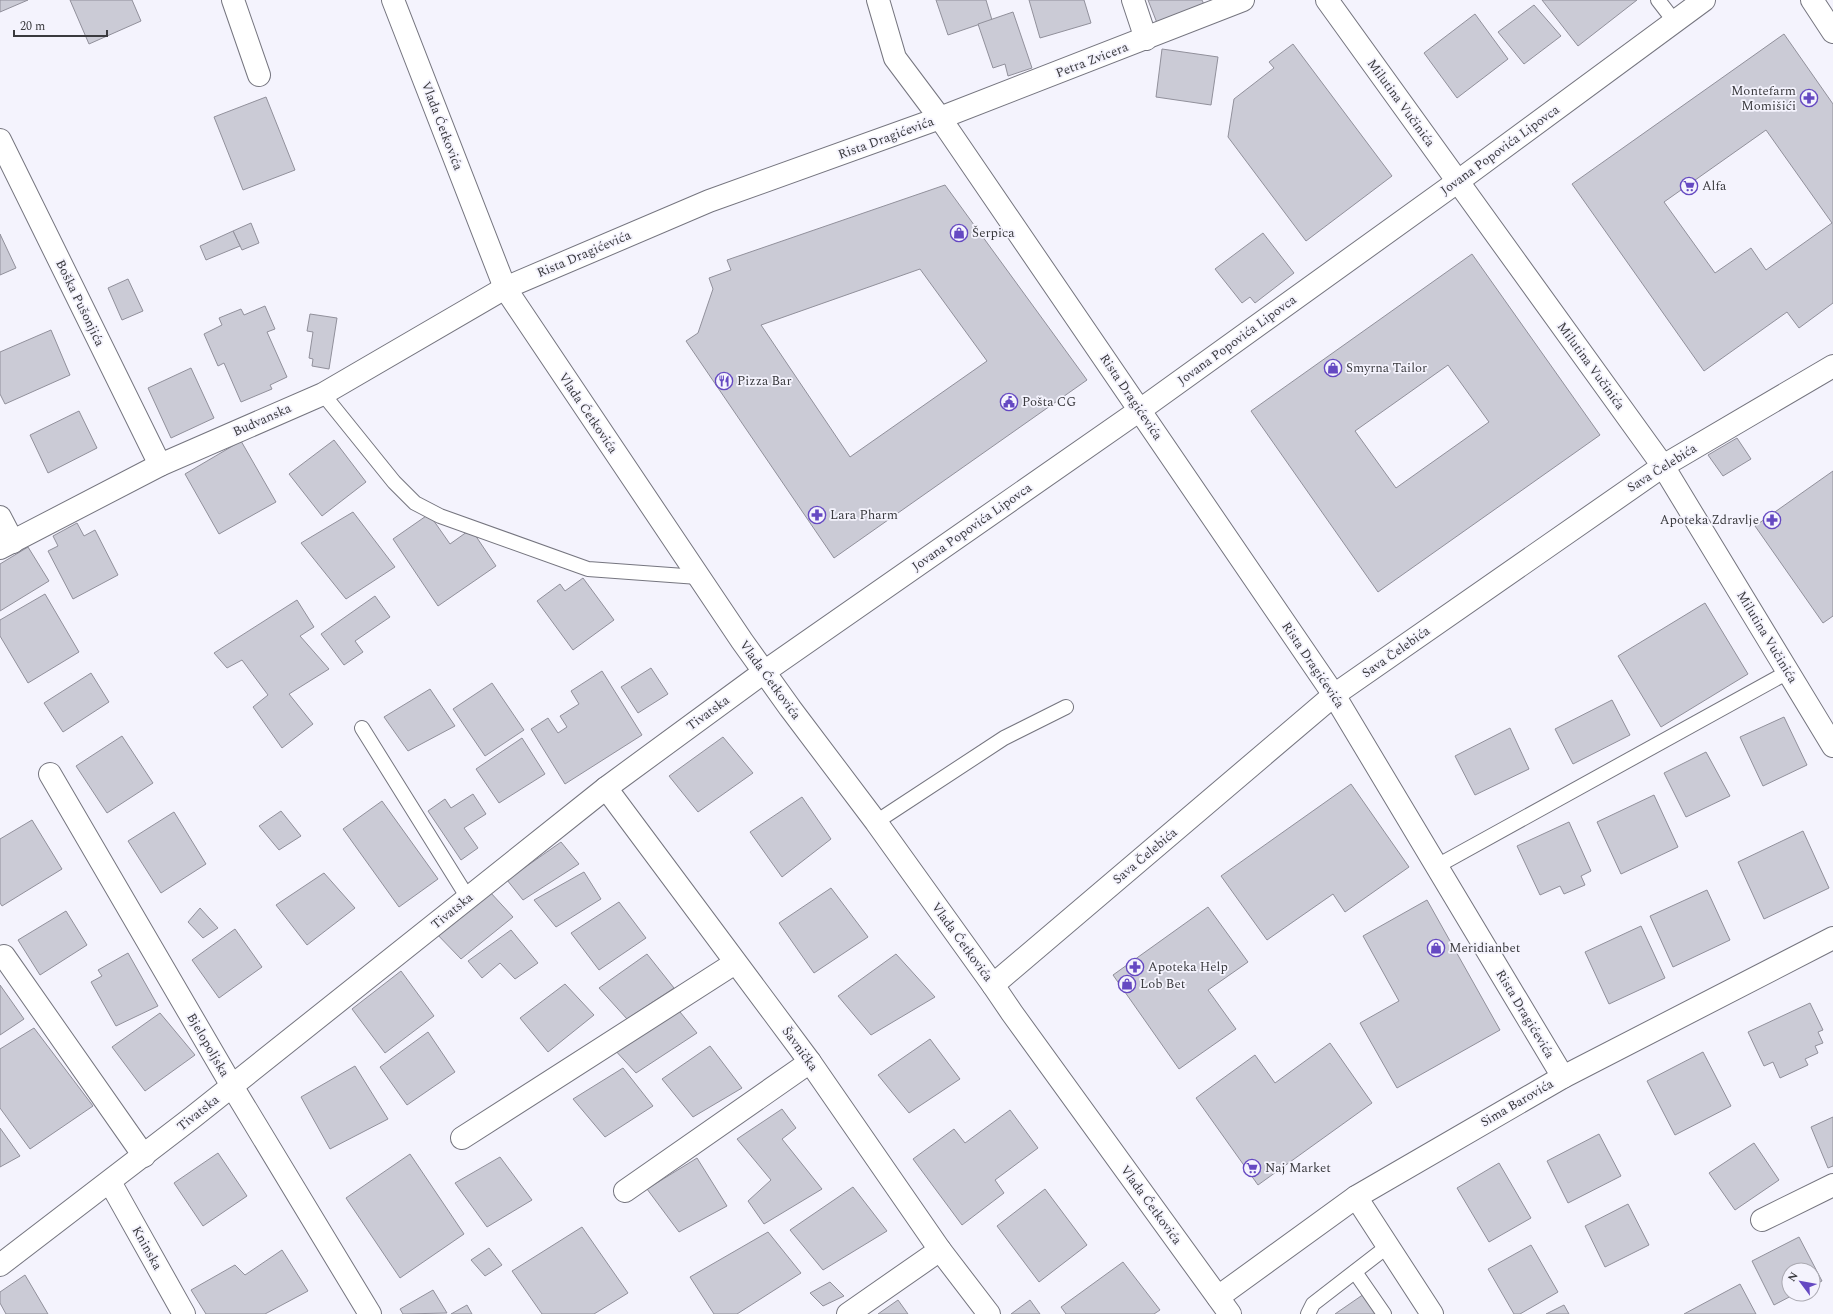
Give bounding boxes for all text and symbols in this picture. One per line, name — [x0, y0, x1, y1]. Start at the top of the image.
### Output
scale bar — [14, 12, 107, 38]
text: 20 m — [20, 17, 45, 36]
street label: Petra Zvicera — [1053, 37, 1132, 83]
street label: Milutina Vučinića — [1362, 55, 1440, 152]
street label: Vlada Ćetkovića — [416, 79, 468, 174]
place label: Montefarm Momišići — [1731, 81, 1796, 116]
pharmacy icon: Montefarm Momišići — [1799, 88, 1819, 108]
street label: Jovana Popovića Lipovca — [1436, 100, 1564, 200]
street label: Rista Dragićevića — [835, 111, 937, 165]
supermarket icon: Alfa — [1679, 176, 1699, 196]
place label: Alfa — [1702, 176, 1727, 196]
shop icon: Šerpica — [949, 223, 969, 243]
place label: Šerpica — [972, 223, 1015, 243]
street label: Rista Dragićevića — [534, 225, 635, 283]
street label: Boška Pušonjića — [50, 256, 110, 350]
street label: Jovana Popovića Lipovca — [1173, 290, 1301, 390]
street label: Milutina Vučinića — [1552, 318, 1630, 415]
street label: Rista Dragićevića — [1095, 350, 1168, 445]
shop icon: Smyrna Tailor — [1323, 358, 1343, 378]
place label: Smyrna Tailor — [1346, 358, 1427, 378]
street label: Vlada Ćetkovića — [553, 368, 623, 458]
restaurant icon: Pizza Bar — [714, 371, 734, 391]
place label: Pizza Bar — [737, 371, 792, 391]
public building icon: Pošta CG — [999, 392, 1019, 412]
place label: Pošta CG — [1022, 392, 1076, 412]
street label: Budvanska — [229, 398, 295, 442]
street label: Sava Čelebića — [1623, 438, 1701, 497]
street label: Jovana Popovića Lipovca — [908, 478, 1037, 576]
pharmacy icon: Lara Pharm — [807, 505, 827, 525]
place label: Lara Pharm — [830, 505, 898, 525]
place label: Apoteka Zdravlje — [1660, 510, 1759, 530]
pharmacy icon: Apoteka Zdravlje — [1762, 510, 1782, 530]
street label: Milutina Vučinića — [1732, 587, 1803, 687]
street label: Rista Dragićevića — [1277, 618, 1350, 713]
street label: Sava Čelebića — [1358, 621, 1435, 683]
street label: Vlada Ćetkovića — [734, 636, 806, 724]
street label: Tivatska — [682, 690, 734, 736]
street label: Sava Čelebića — [1108, 822, 1182, 889]
street label: Tivatska — [427, 887, 478, 934]
street label: Vlada Ćetkovića — [926, 898, 998, 986]
shop icon: Meridianbet — [1426, 938, 1446, 958]
place label: Meridianbet — [1449, 938, 1521, 958]
pharmacy icon: Apoteka Help — [1125, 957, 1145, 977]
place label: Apoteka Help — [1148, 957, 1228, 977]
street label: Rista Dragićevića — [1491, 966, 1560, 1063]
shop icon: Lob Bet — [1117, 974, 1137, 994]
place label: Lob Bet — [1140, 974, 1186, 994]
street label: Bjelopoljska — [182, 1009, 235, 1081]
street label: Šavnička — [777, 1022, 823, 1076]
street label: Sima Barovića — [1477, 1074, 1558, 1132]
street label: Tivatska — [173, 1090, 224, 1136]
supermarket icon: Naj Market — [1242, 1158, 1262, 1178]
place label: Naj Market — [1265, 1158, 1331, 1178]
street label: Vlada Ćetkovića — [1115, 1161, 1187, 1249]
street label: Kninska — [127, 1222, 168, 1274]
north arrow — [1781, 1262, 1821, 1302]
text: N — [1783, 1269, 1803, 1285]

